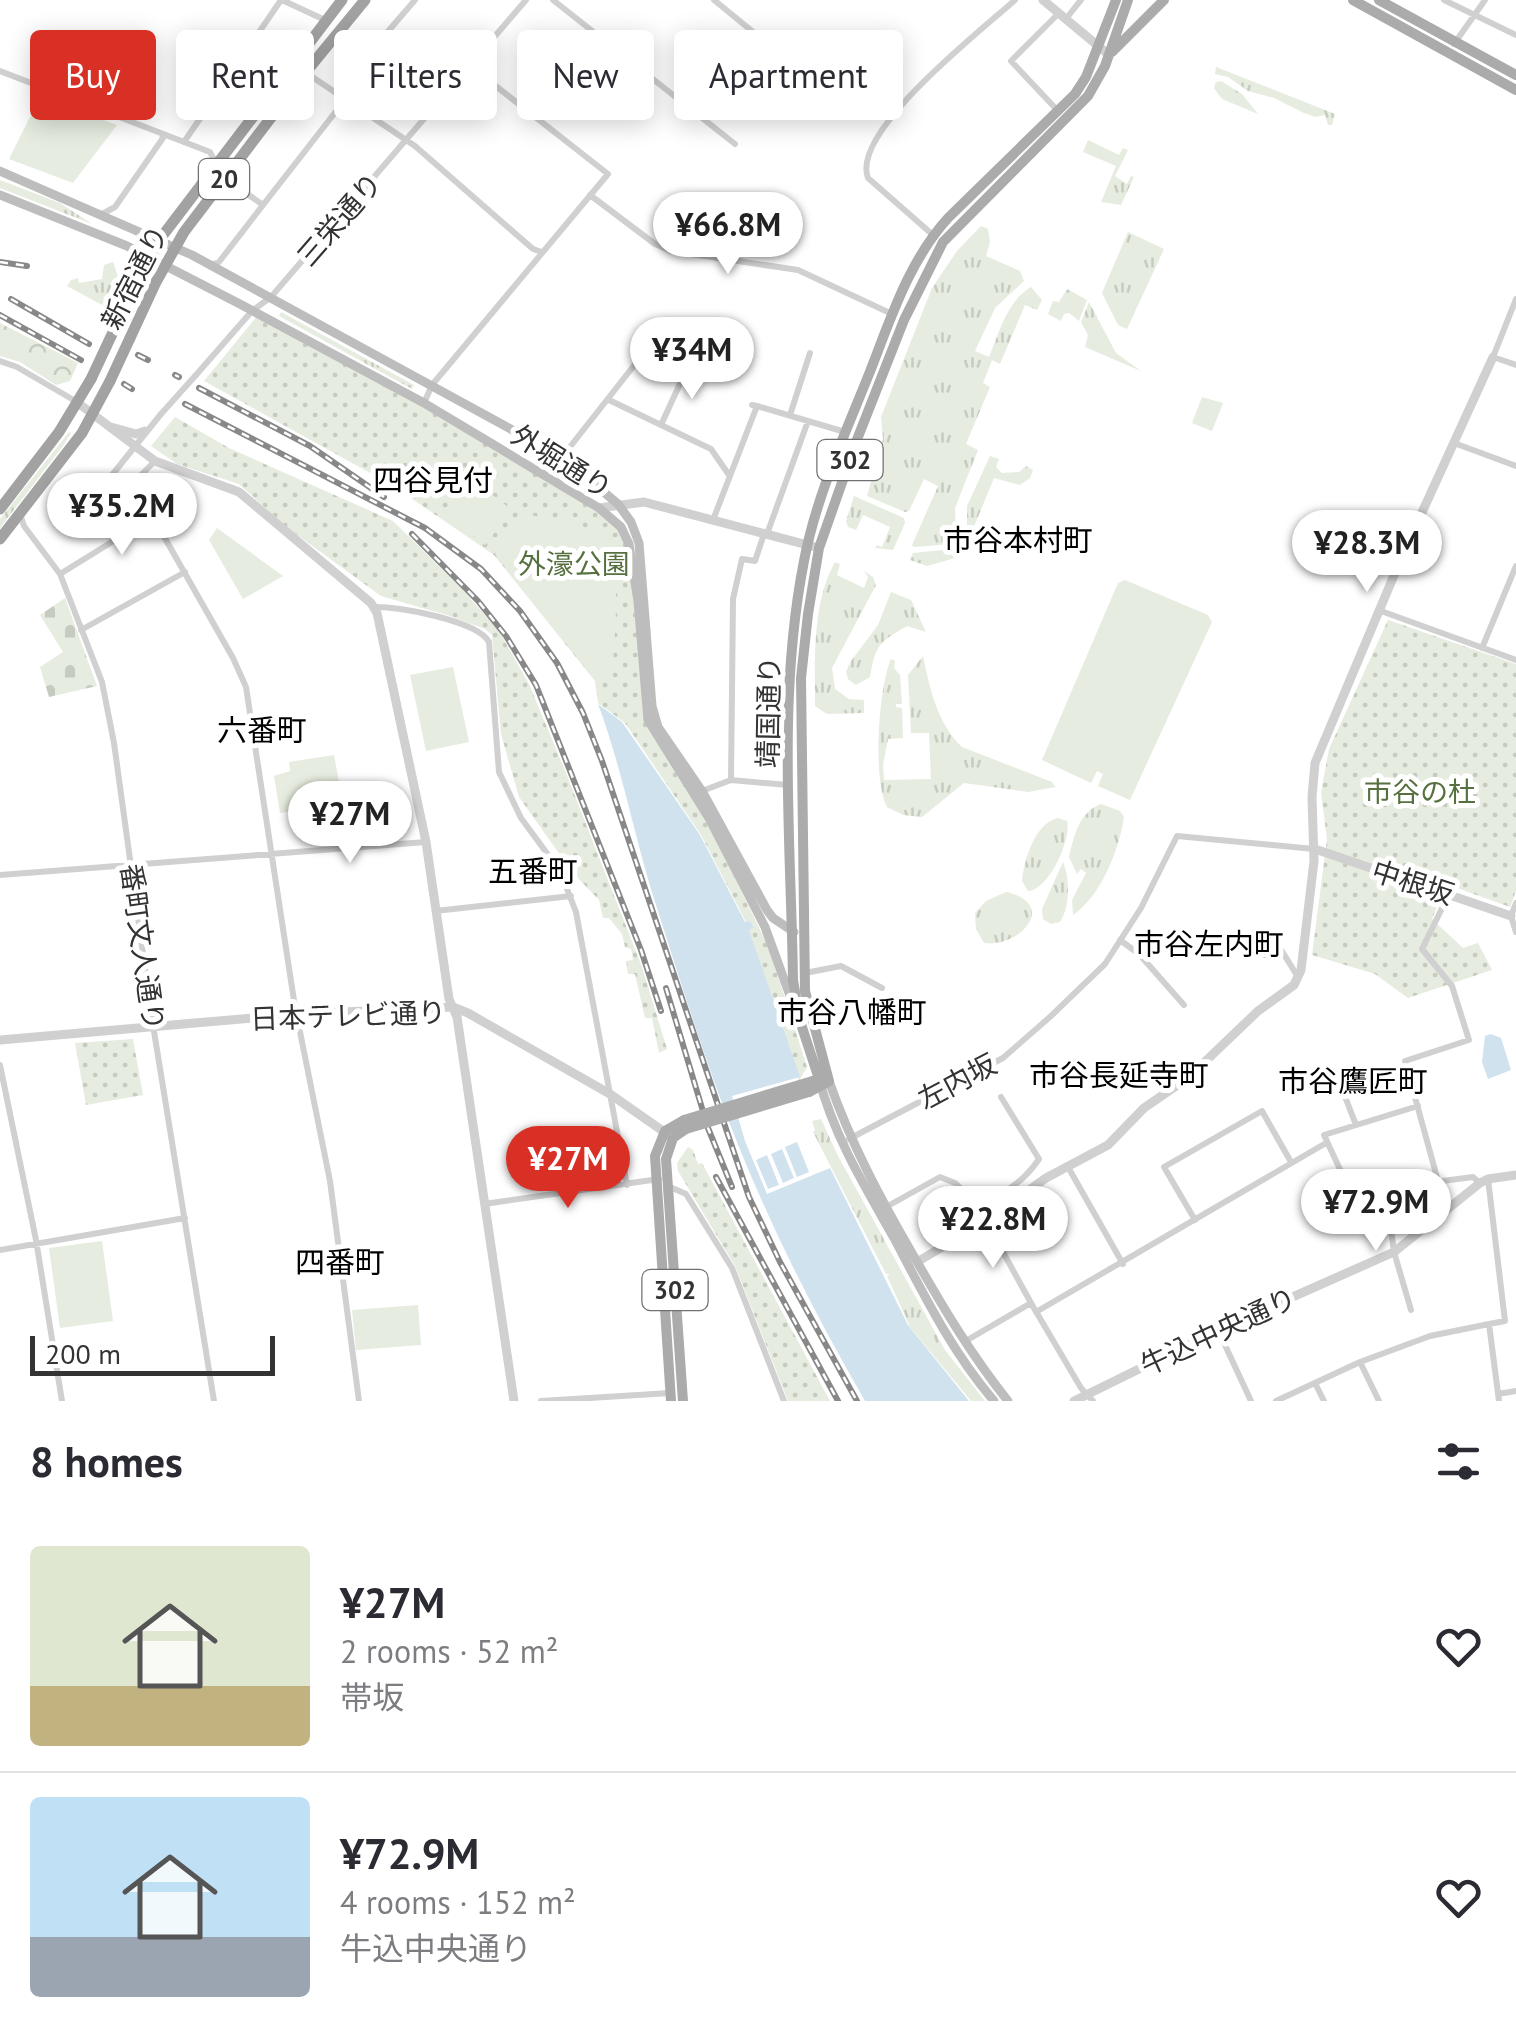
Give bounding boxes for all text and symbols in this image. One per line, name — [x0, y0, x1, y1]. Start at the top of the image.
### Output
chip: Buy — [30, 30, 156, 120]
chip: Rent — [176, 30, 314, 120]
chip: Filters — [334, 30, 497, 120]
chip: New — [517, 30, 654, 120]
chip: Apartment — [674, 30, 903, 120]
road number: 20 — [199, 159, 249, 199]
street label: 三栄通り — [288, 165, 390, 273]
pin: ¥66.8M — [647, 192, 809, 277]
text: ¥66.8M — [675, 203, 781, 245]
street label: 新宿通り — [92, 219, 176, 335]
pin: ¥34M — [633, 317, 751, 402]
text: ¥34M — [652, 328, 732, 370]
street label: 外堀通り — [505, 416, 619, 506]
road number: 302 — [818, 440, 882, 480]
district label: 四谷見付 — [373, 460, 493, 499]
pin: ¥35.2M — [41, 473, 203, 558]
text: ¥35.2M — [69, 484, 175, 526]
pin: ¥28.3M — [1286, 510, 1448, 595]
district label: 市谷本村町 — [943, 520, 1093, 559]
text: ¥28.3M — [1314, 521, 1420, 563]
park label: 外濠公園 — [518, 545, 630, 582]
street label: 靖国通り — [749, 656, 787, 768]
district label: 六番町 — [217, 710, 307, 749]
park label: 市谷の杜 — [1364, 773, 1476, 810]
pin: ¥27M — [291, 781, 409, 866]
text: ¥27M — [310, 792, 390, 834]
district label: 五番町 — [488, 851, 578, 890]
street label: 中根坂 — [1367, 851, 1459, 913]
street label: 番町文人通り — [113, 861, 173, 1033]
district label: 市谷左内町 — [1134, 924, 1284, 963]
district label: 市谷八幡町 — [777, 992, 927, 1031]
street label: 日本テレビ通り — [249, 993, 447, 1037]
street label: 左内坂 — [911, 1045, 1003, 1117]
district label: 市谷長延寺町 — [1029, 1055, 1209, 1094]
district label: 市谷鷹匠町 — [1278, 1061, 1428, 1100]
pin: ¥27M — [509, 1126, 627, 1211]
text: ¥27M — [528, 1137, 608, 1179]
pin: ¥72.9M — [1295, 1169, 1457, 1254]
text: ¥72.9M — [1323, 1180, 1429, 1222]
pin: ¥22.8M — [912, 1186, 1074, 1271]
text: ¥22.8M — [940, 1197, 1046, 1239]
district label: 四番町 — [295, 1242, 385, 1281]
road number: 302 — [642, 1270, 708, 1310]
street label: 牛込中央通り — [1134, 1279, 1302, 1383]
scale bar — [30, 1331, 275, 1376]
text: 200 m — [45, 1335, 121, 1372]
text: 8 homes — [30, 1434, 183, 1489]
icon: filters — [1431, 1434, 1486, 1489]
text: ¥27M — [340, 1575, 445, 1630]
icon: home — [110, 1586, 230, 1706]
icon: heart — [1431, 1619, 1486, 1674]
text: 2 rooms · 52 m² — [340, 1630, 558, 1672]
text: 帯坂 — [340, 1676, 404, 1718]
text: ¥72.9M — [340, 1826, 479, 1881]
icon: home — [110, 1837, 230, 1957]
icon: heart — [1431, 1870, 1486, 1925]
text: 4 rooms · 152 m² — [340, 1881, 576, 1923]
text: 牛込中央通り — [340, 1927, 532, 1969]

